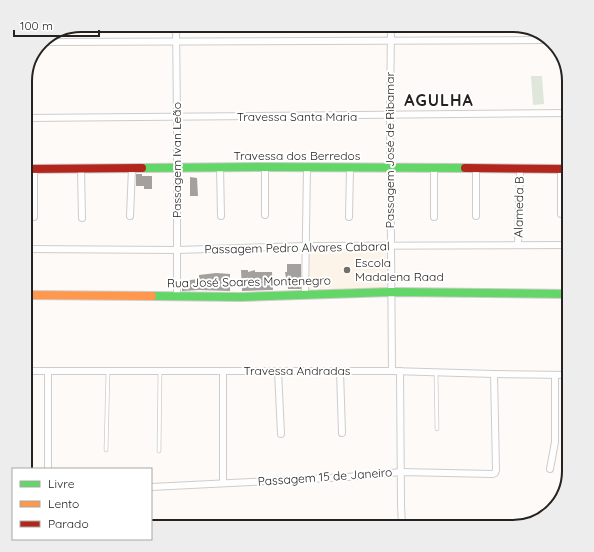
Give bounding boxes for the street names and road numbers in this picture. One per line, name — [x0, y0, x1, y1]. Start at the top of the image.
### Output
street label: Passagem José de Ribamar — [382, 71, 397, 228]
street label: Passagem Ivan Leão — [169, 102, 184, 218]
street label: Travessa Santa Maria — [237, 109, 357, 124]
street label: Travessa dos Berredos — [233, 148, 361, 163]
street label: Alameda B — [510, 176, 527, 238]
street label: Passagem Pedro Alvares Cabaral — [204, 238, 390, 257]
street label: Rua José Soares Montenegro — [167, 273, 331, 290]
street label: Travessa Andradas — [244, 363, 351, 378]
street label: Passagem 15 de Janeiro — [257, 464, 393, 489]

